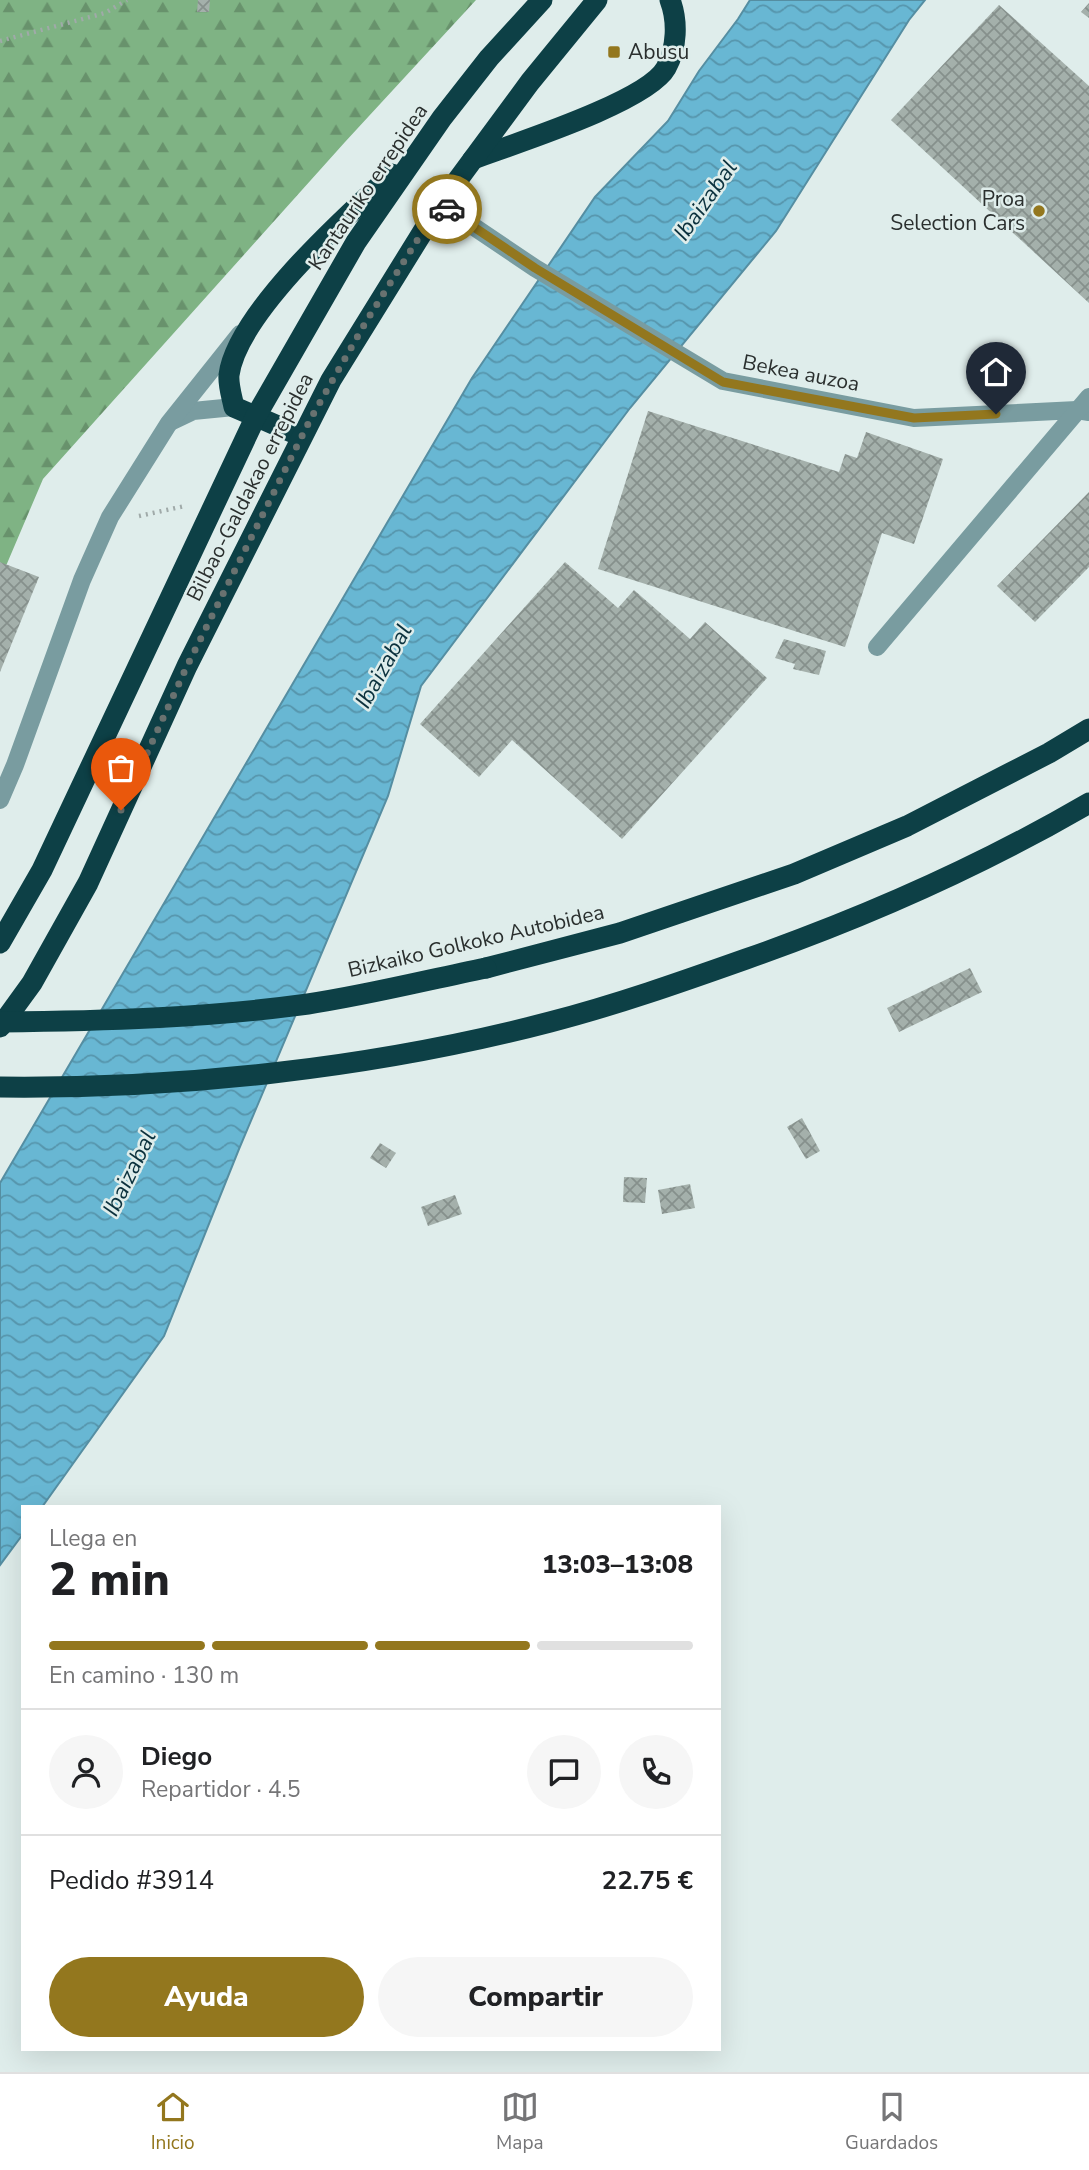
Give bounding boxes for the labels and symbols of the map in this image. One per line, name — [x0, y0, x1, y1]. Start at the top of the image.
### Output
place label: Abusu — [628, 38, 689, 66]
marker: Abusu — [606, 44, 622, 60]
street label: Kantauriko errepidea — [302, 98, 434, 276]
water label: Ibaizabal — [666, 154, 744, 247]
courier — [412, 174, 482, 244]
place label: Proa Selection Cars — [890, 185, 1025, 237]
marker: Proa Selection Cars — [1031, 203, 1047, 219]
pin — [966, 342, 1026, 414]
street label: Bekea auzoa — [740, 348, 862, 398]
street label: Bilbao-Galdakao errepidea — [180, 368, 320, 606]
water label: Ibaizabal — [348, 619, 419, 714]
pin — [91, 738, 151, 810]
street label: Bizkaiko Golkoko Autobidea — [345, 898, 607, 984]
water label: Ibaizabal — [95, 1125, 164, 1221]

